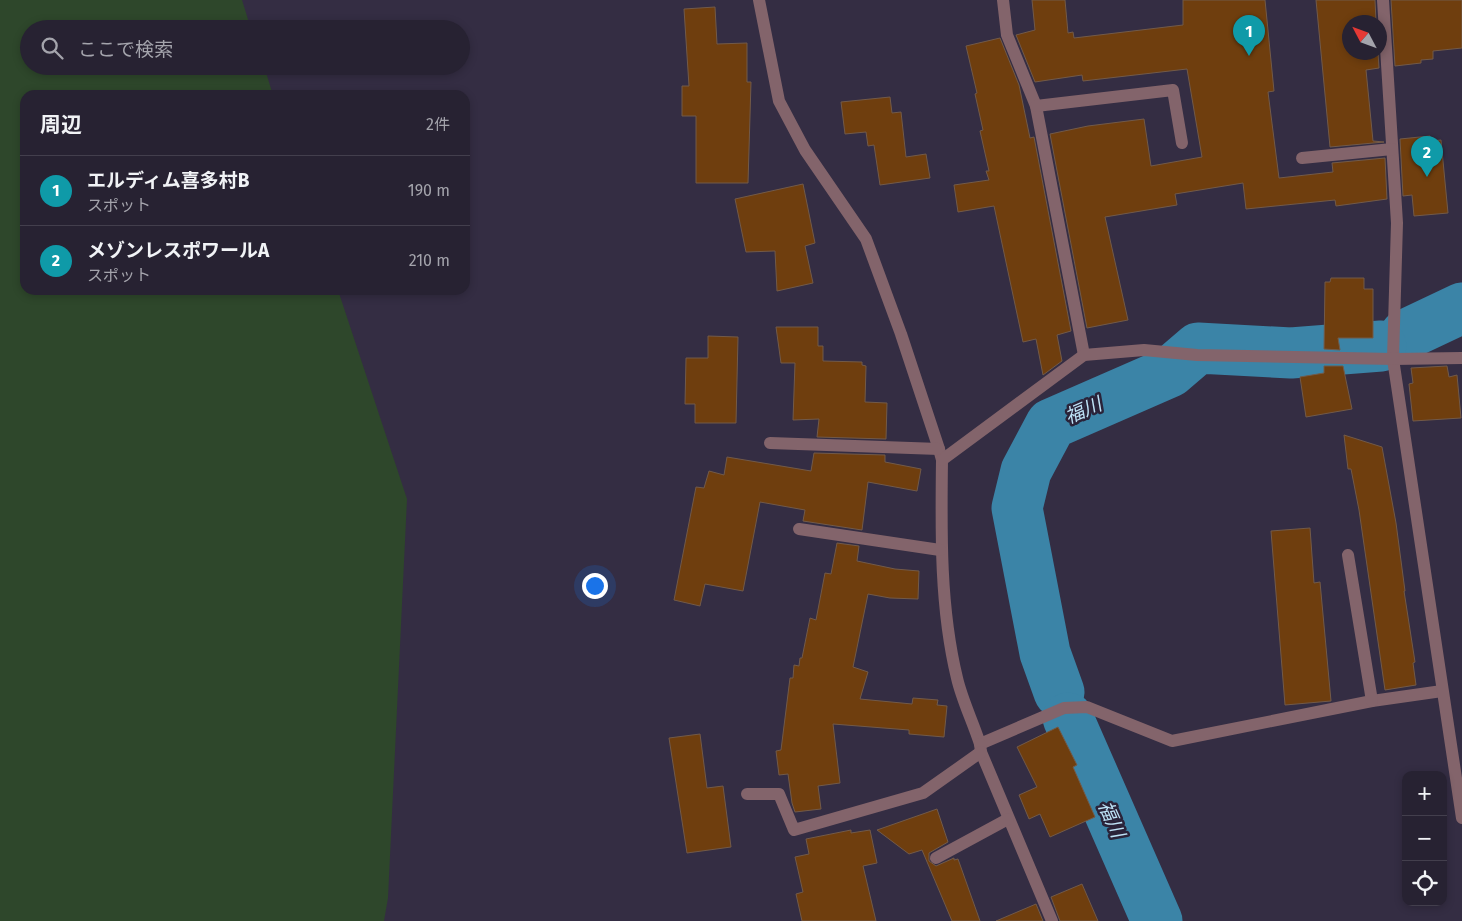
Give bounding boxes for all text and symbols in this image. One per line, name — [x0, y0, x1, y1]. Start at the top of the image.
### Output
pin: 1 — [1233, 15, 1265, 56]
north arrow — [1342, 15, 1387, 60]
search box — [20, 20, 470, 75]
icon: search — [38, 34, 66, 62]
text: ここで検索 — [78, 38, 173, 61]
text: 周辺 — [40, 112, 82, 138]
text: 2件 — [426, 115, 450, 134]
pin: 2 — [1411, 136, 1443, 177]
text: エルディム喜多村B — [87, 169, 249, 192]
text: 1 — [52, 181, 60, 200]
text: 190 m — [408, 181, 450, 200]
text: スポット — [87, 196, 151, 215]
text: メゾンレスポワールA — [87, 239, 269, 262]
text: 2 — [52, 251, 60, 270]
text: 210 m — [409, 251, 450, 270]
text: スポット — [87, 266, 151, 285]
water label: 福川 — [1061, 391, 1107, 429]
your location — [582, 573, 608, 599]
map controls — [1402, 771, 1447, 906]
button: + — [1402, 771, 1447, 816]
water label: 福川 — [1093, 797, 1131, 843]
button: − — [1402, 816, 1447, 861]
button: locate — [1402, 861, 1447, 906]

